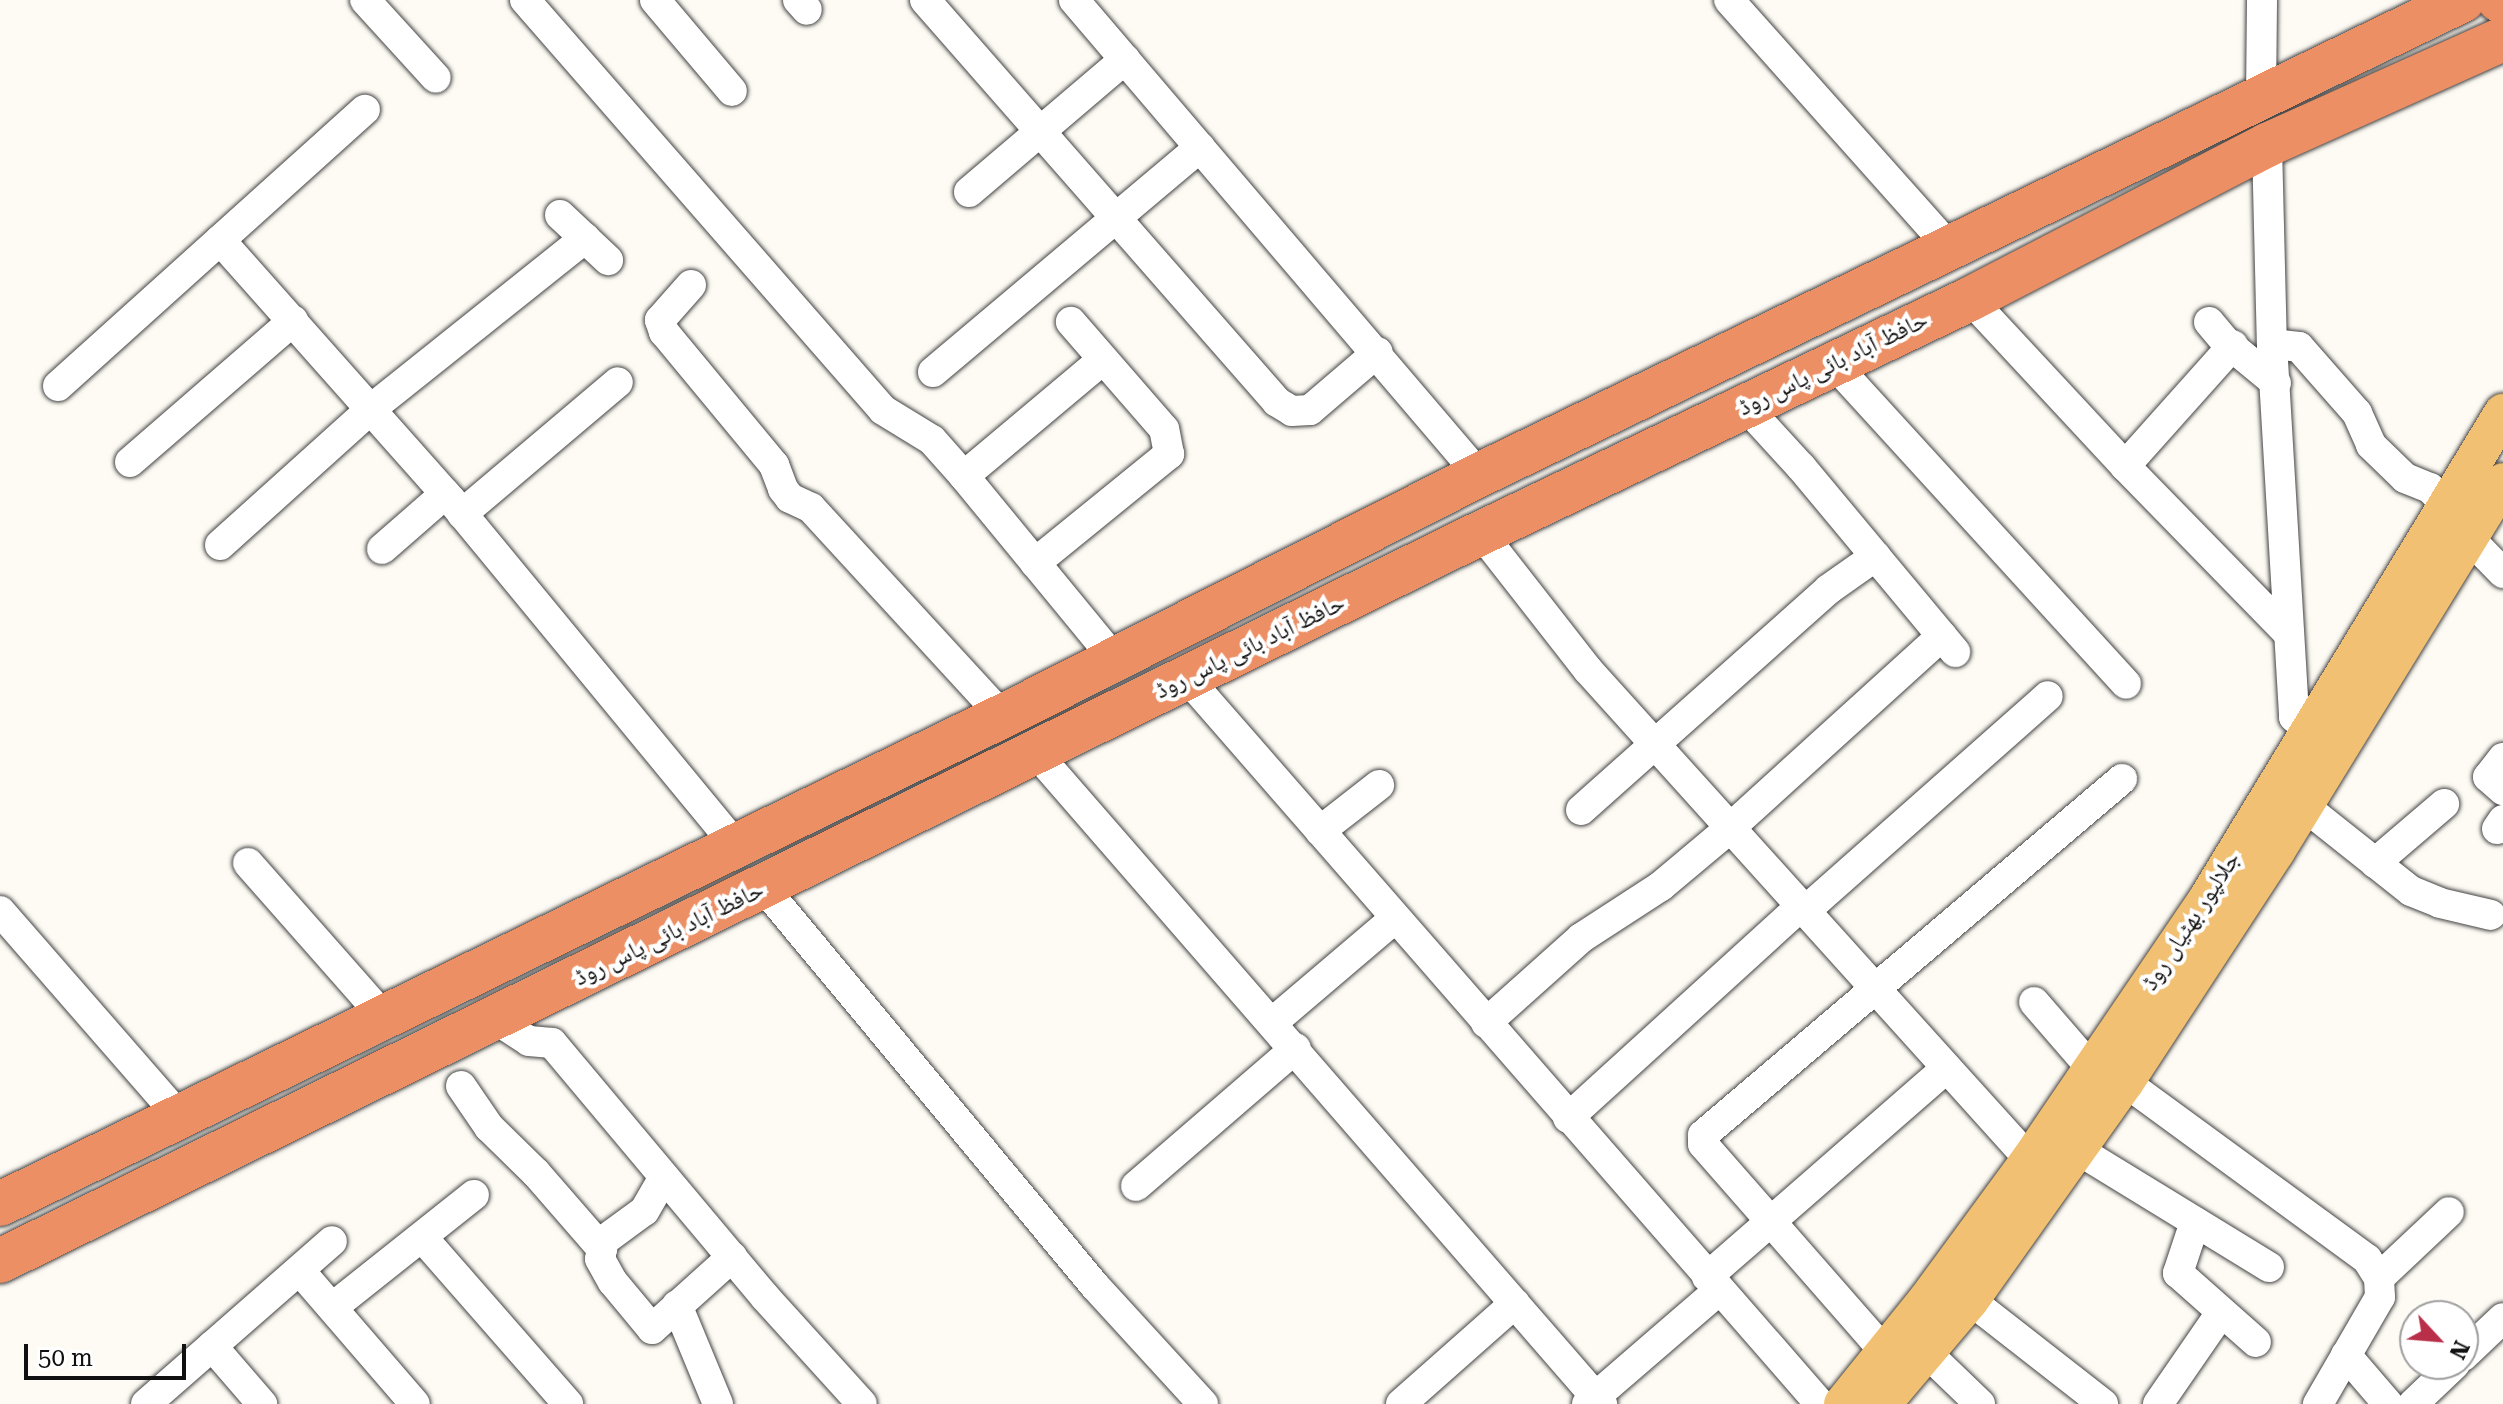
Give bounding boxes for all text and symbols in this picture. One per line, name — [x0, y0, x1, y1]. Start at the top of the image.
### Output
street label: حافظ آباد بائی پاس روڈ — [1733, 306, 1933, 422]
street label: حافظ آباد بائی پاس روڈ — [1150, 589, 1350, 705]
street label: جلالپور بھٹیاں روڈ — [2135, 846, 2247, 996]
street label: حافظ آباد بائی پاس روڈ — [569, 876, 769, 992]
north arrow — [2399, 1300, 2479, 1380]
scale bar — [28, 1328, 190, 1378]
text: N — [2444, 1337, 2474, 1363]
text: 50 m — [38, 1344, 93, 1372]

